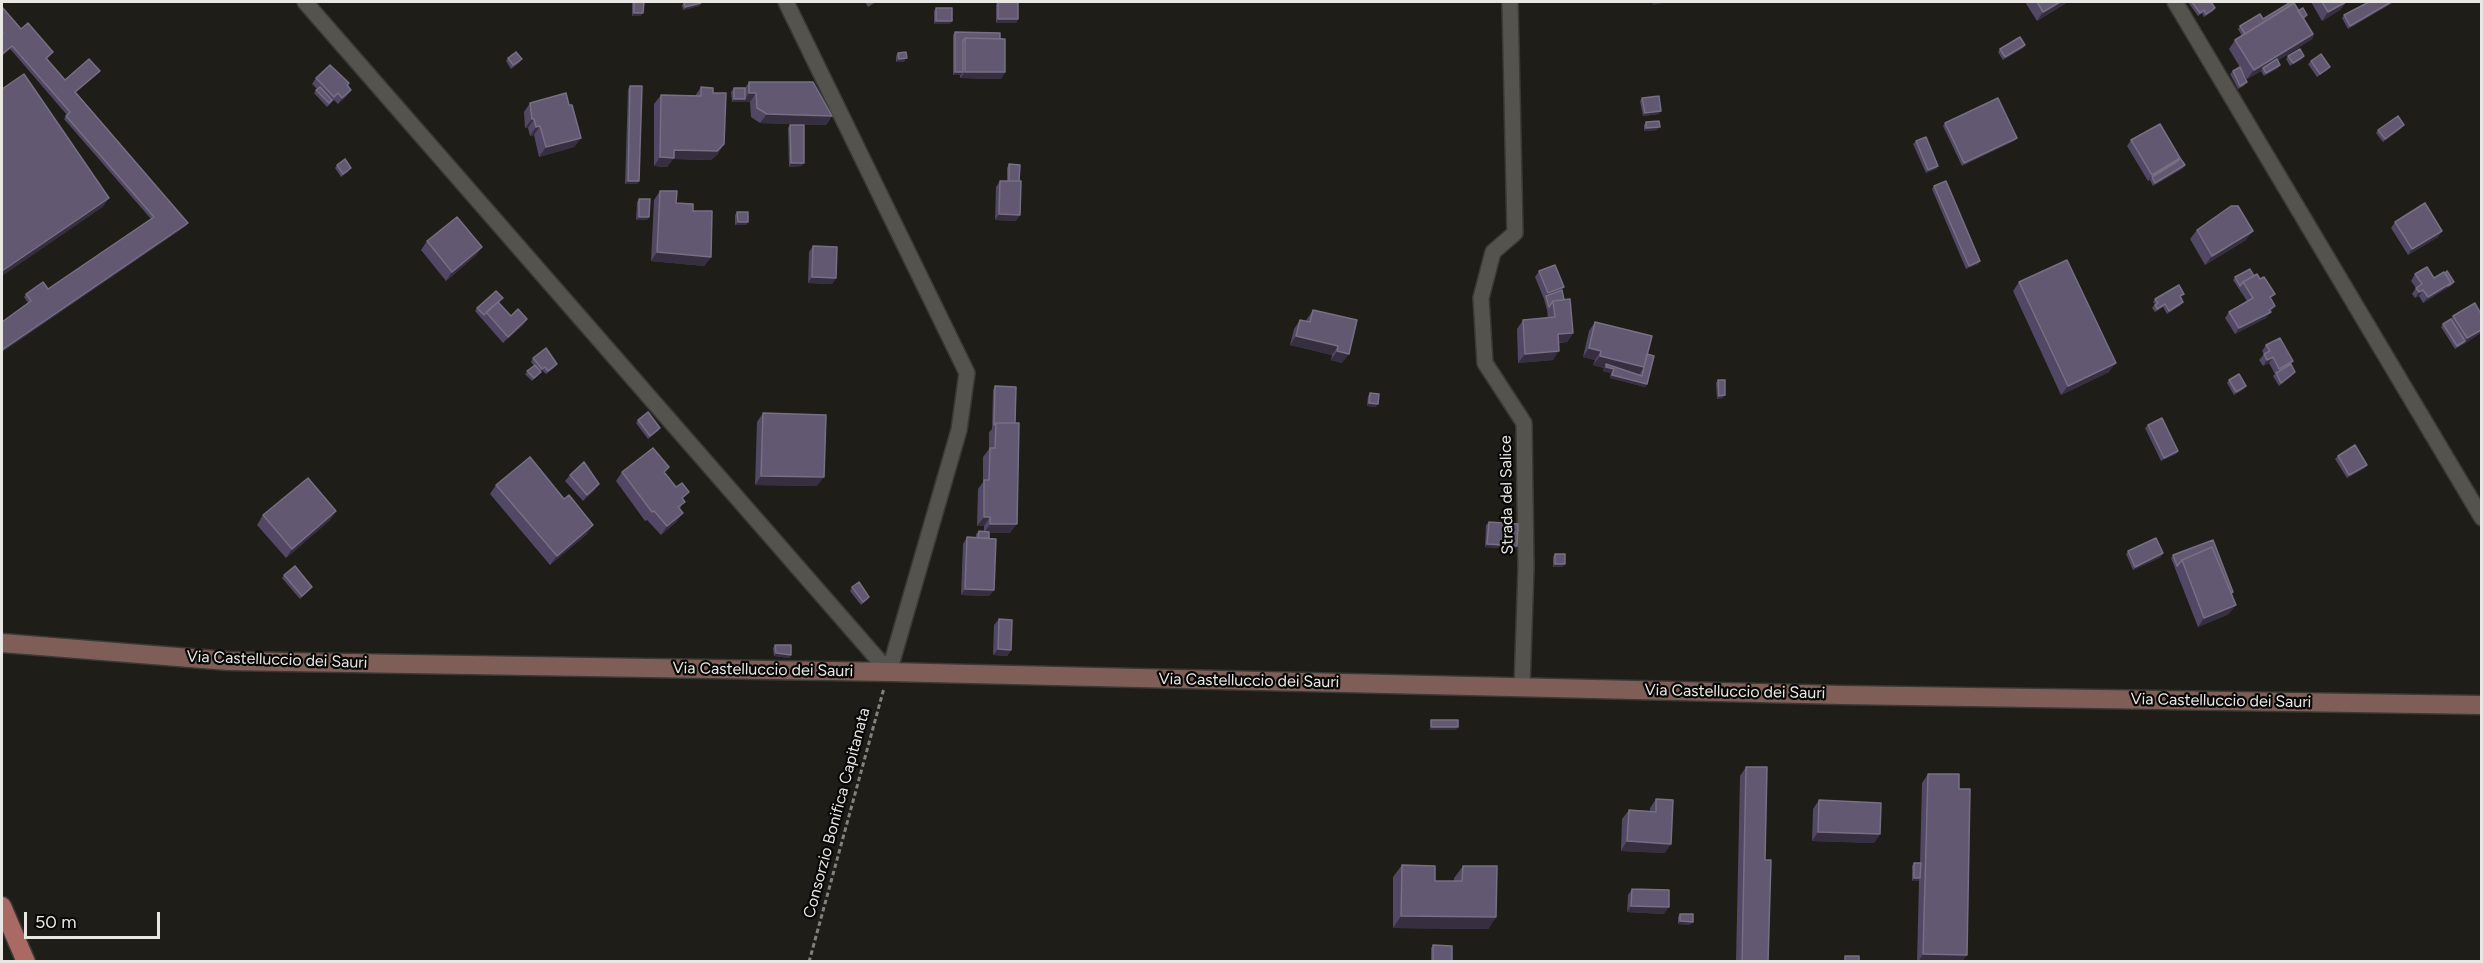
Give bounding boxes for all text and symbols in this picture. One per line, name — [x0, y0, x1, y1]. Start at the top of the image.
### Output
street label: Strada del Salice — [1496, 435, 1518, 555]
street label: Via Castelluccio dei Sauri — [186, 647, 368, 673]
street label: Via Castelluccio dei Sauri — [672, 659, 854, 681]
street label: Via Castelluccio dei Sauri — [1158, 670, 1340, 692]
street label: Via Castelluccio dei Sauri — [1644, 681, 1826, 703]
street label: Via Castelluccio dei Sauri — [2130, 690, 2312, 712]
street label: Consorzio Bonifica Capitanata — [800, 706, 874, 920]
scale bar — [27, 900, 164, 938]
text: 50 m — [35, 911, 77, 933]

